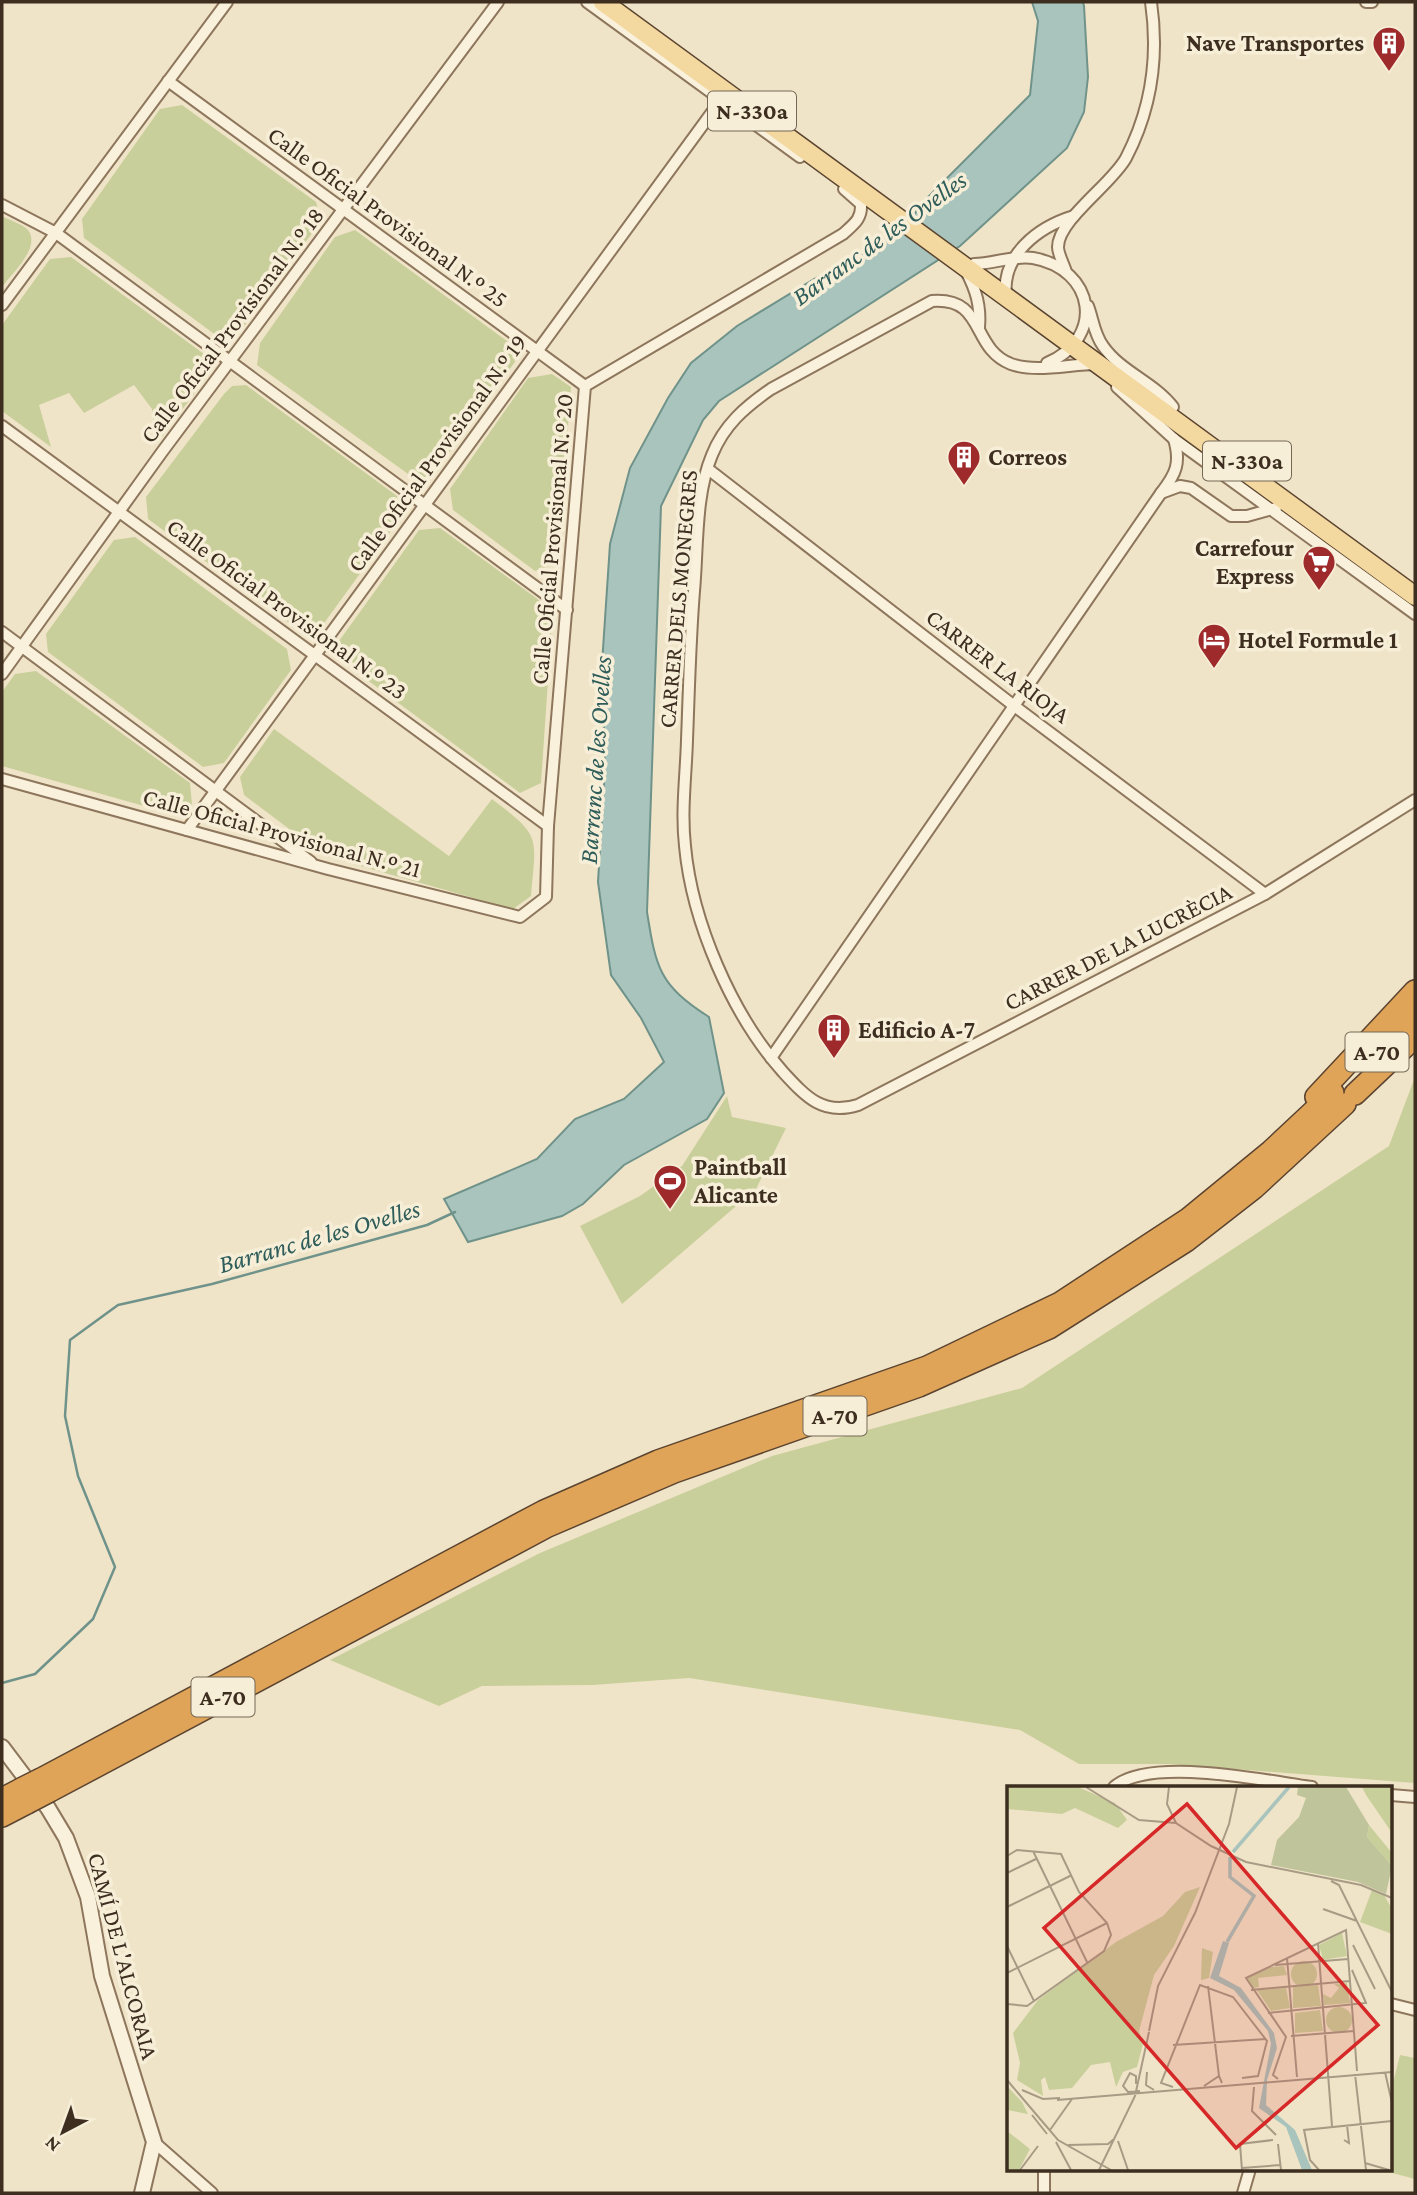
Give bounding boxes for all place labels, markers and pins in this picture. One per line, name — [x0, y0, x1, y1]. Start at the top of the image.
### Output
building icon: Nave Transportes — [1370, 24, 1408, 73]
place label: Nave Transportes — [1186, 29, 1364, 56]
building icon: Correos — [945, 438, 983, 487]
place label: Correos — [988, 443, 1067, 470]
place label: Carrefour Express — [1195, 534, 1294, 589]
supermarket icon: Carrefour Express — [1300, 543, 1338, 592]
hotel icon: Hotel Formule 1 — [1195, 621, 1233, 670]
place label: Hotel Formule 1 — [1238, 626, 1398, 653]
building icon: Edificio A-7 — [815, 1011, 853, 1060]
place label: Edificio A-7 — [858, 1016, 975, 1043]
place label: Paintball Alicante — [693, 1153, 787, 1208]
sports icon: Paintball Alicante — [651, 1162, 689, 1211]

